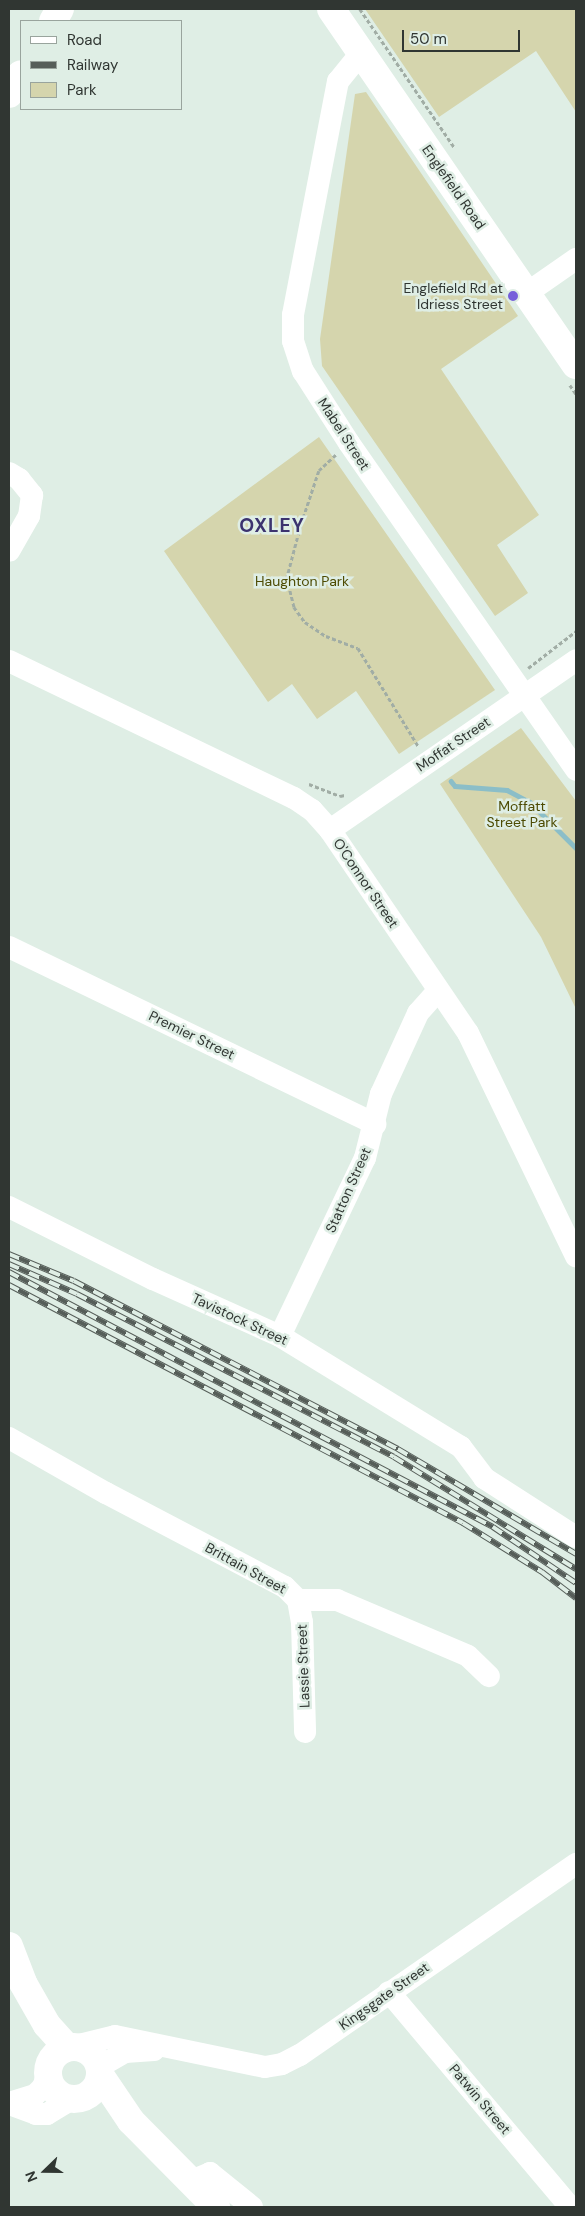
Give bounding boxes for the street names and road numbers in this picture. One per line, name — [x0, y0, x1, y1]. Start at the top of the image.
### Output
street label: Englefield Road — [419, 142, 489, 232]
street label: Mabel Street — [314, 395, 374, 473]
street label: Moffat Street — [413, 713, 493, 775]
street label: O'Connor Street — [330, 835, 402, 931]
street label: Premier Street — [146, 1007, 238, 1063]
street label: Statton Street — [322, 1145, 374, 1235]
street label: Tavistock Street — [189, 1289, 291, 1349]
street label: Brittain Street — [202, 1539, 290, 1597]
street label: Lassie Street — [293, 1624, 313, 1708]
street label: Kingsgate Street — [336, 1959, 432, 2033]
street label: Patwin Street — [446, 2061, 514, 2137]

